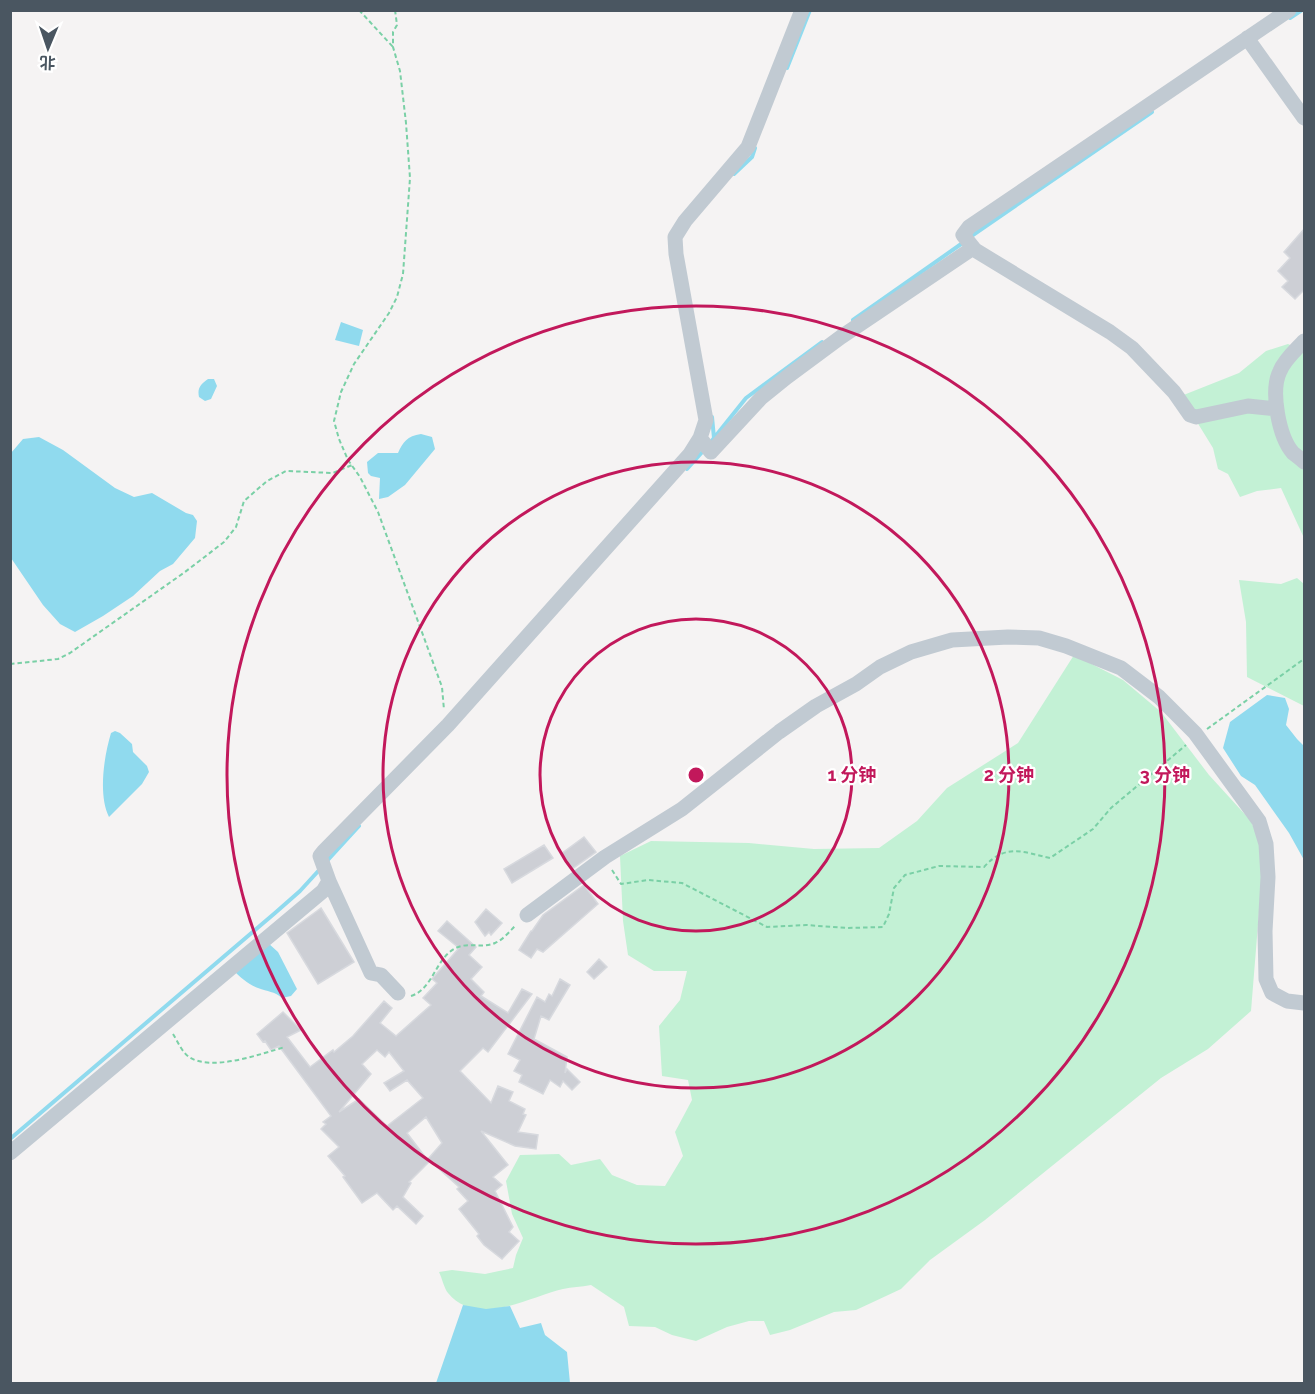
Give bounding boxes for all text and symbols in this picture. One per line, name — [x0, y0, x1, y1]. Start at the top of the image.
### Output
north arrow — [18, 18, 78, 78]
text: 北 — [39, 53, 56, 72]
text: 1 分钟 — [827, 764, 877, 785]
text: 2 分钟 — [984, 764, 1034, 785]
text: 3 分钟 — [1140, 764, 1190, 785]
centre of rings — [686, 765, 706, 785]

